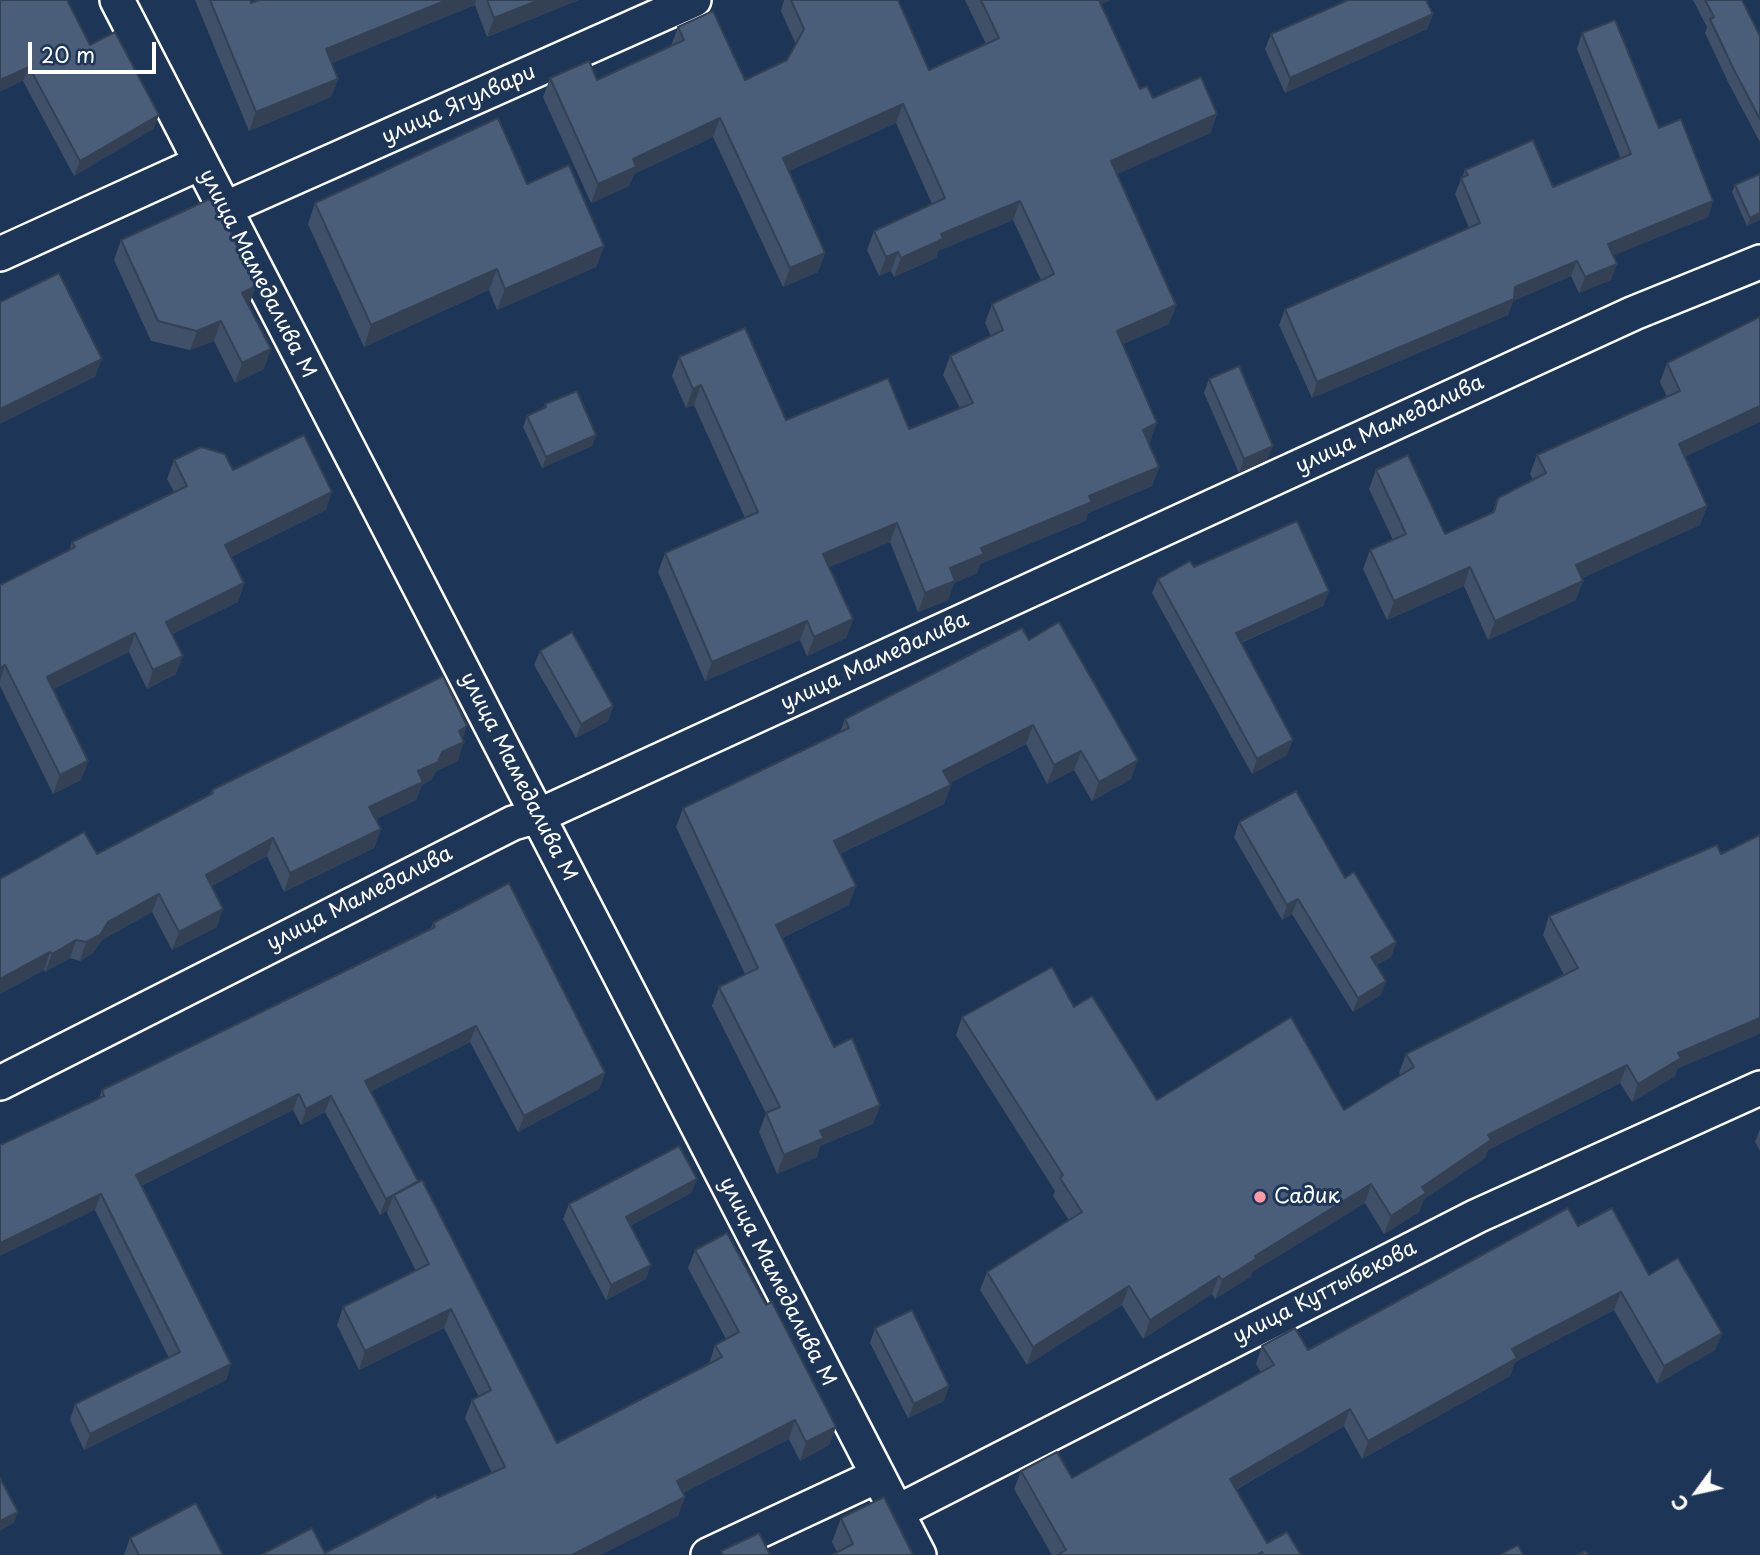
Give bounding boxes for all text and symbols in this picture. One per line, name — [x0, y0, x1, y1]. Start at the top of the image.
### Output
scale bar — [32, 28, 159, 72]
text: 20 m — [41, 38, 95, 70]
street label: улица Ягулвари — [378, 60, 540, 150]
street label: улица Мамедалива М — [193, 165, 321, 383]
street label: улица Мамедалива — [1292, 370, 1488, 480]
street label: улица Мамедалива — [777, 607, 973, 717]
street label: улица Мамедалива М — [454, 668, 582, 886]
street label: улица Мамедалива — [263, 841, 457, 957]
street label: улица Мамедалива М — [713, 1173, 841, 1391]
place label: Садик — [1274, 1184, 1340, 1210]
marker: Садик — [1252, 1189, 1268, 1205]
street label: улица Куттыбекова — [1229, 1236, 1421, 1350]
north arrow — [1662, 1457, 1732, 1527]
text: С — [1664, 1490, 1695, 1517]

